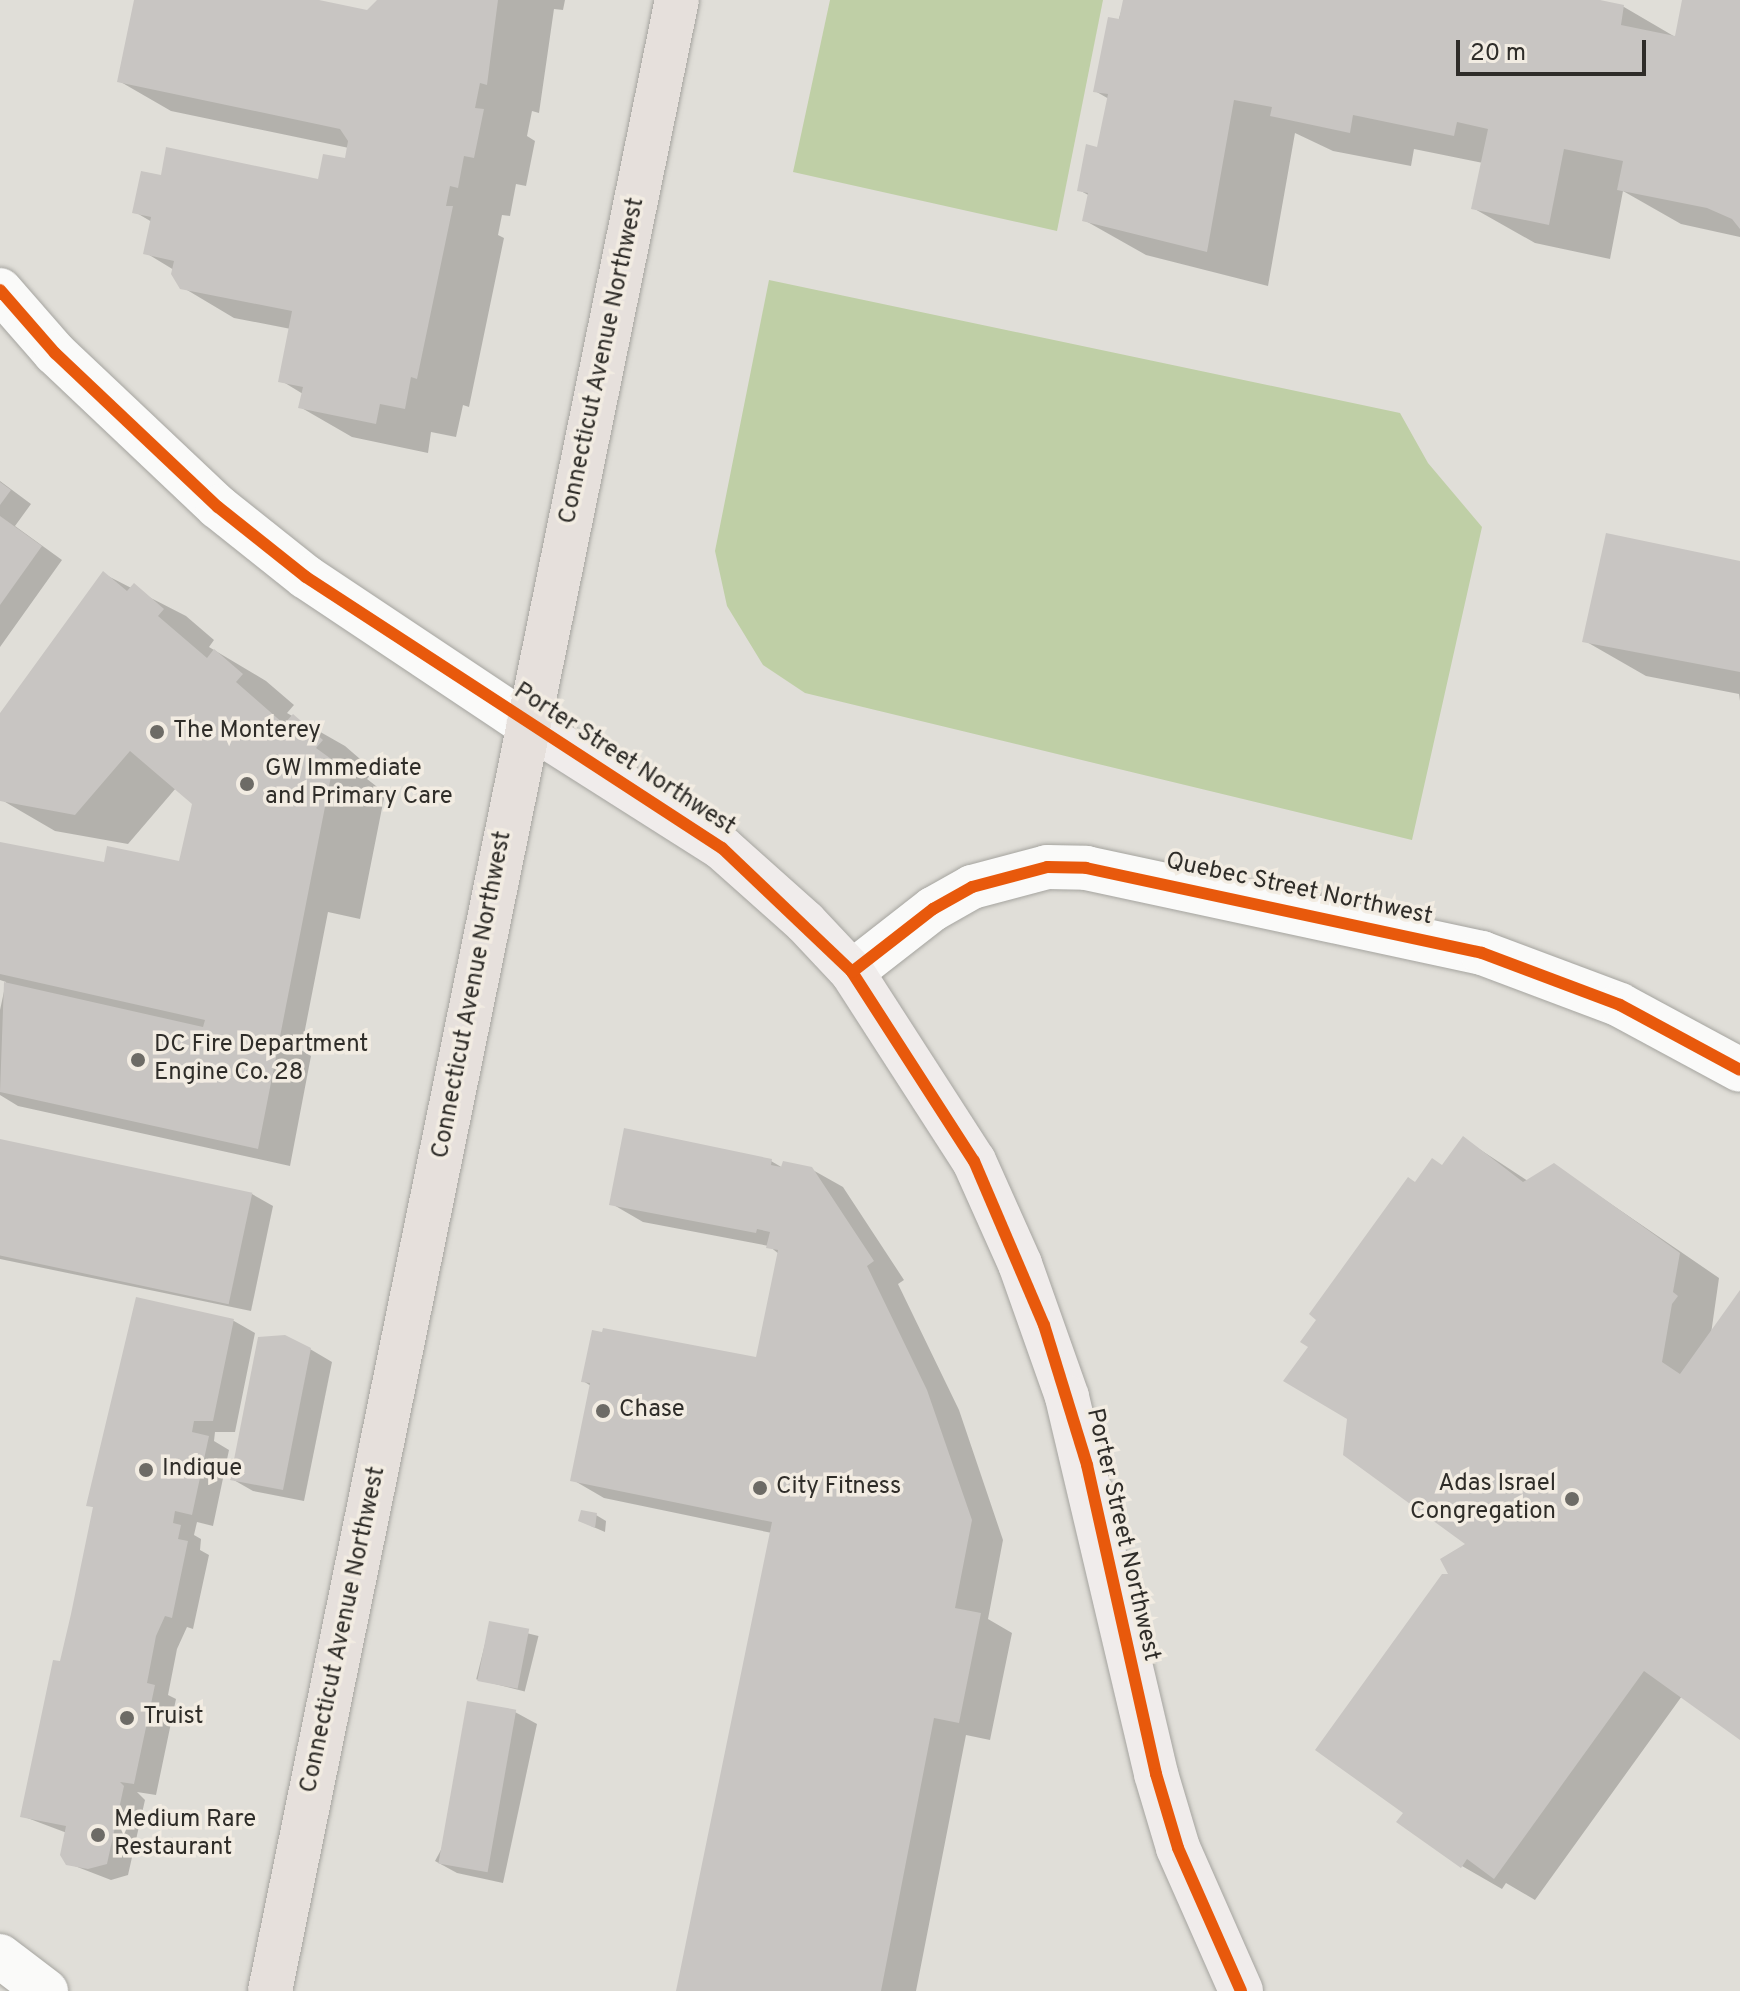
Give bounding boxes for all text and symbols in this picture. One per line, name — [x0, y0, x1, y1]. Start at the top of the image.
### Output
scale bar — [1460, 24, 1650, 74]
text: 20 m — [1470, 39, 1526, 69]
street label: Connecticut Avenue Northwest — [554, 195, 652, 527]
street label: Porter Street Northwest — [508, 678, 740, 842]
place label: The Monterey — [173, 718, 321, 746]
marker: The Monterey — [148, 723, 166, 741]
place label: GW Immediate and Primary Care — [265, 756, 453, 812]
marker: GW Immediate and Primary Care — [236, 773, 258, 795]
street label: Connecticut Avenue Northwest — [427, 828, 519, 1162]
street label: Quebec Street Northwest — [1163, 848, 1435, 932]
place label: DC Fire Department Engine Co. 28 — [154, 1032, 368, 1088]
marker: DC Fire Department Engine Co. 28 — [129, 1051, 147, 1069]
place label: Chase — [619, 1397, 685, 1425]
marker: Chase — [594, 1402, 612, 1420]
street label: Porter Street Northwest — [1079, 1406, 1165, 1664]
place label: Indique — [162, 1456, 242, 1484]
marker: Indique — [137, 1461, 155, 1479]
street label: Connecticut Avenue Northwest — [295, 1464, 393, 1796]
place label: Adas Israel Congregation — [1410, 1471, 1556, 1527]
place label: City Fitness — [776, 1474, 901, 1502]
marker: City Fitness — [751, 1479, 769, 1497]
marker: Adas Israel Congregation — [1563, 1490, 1581, 1508]
place label: Truist — [143, 1704, 204, 1732]
marker: Truist — [118, 1709, 136, 1727]
place label: Medium Rare Restaurant — [114, 1807, 256, 1863]
marker: Medium Rare Restaurant — [89, 1826, 107, 1844]

